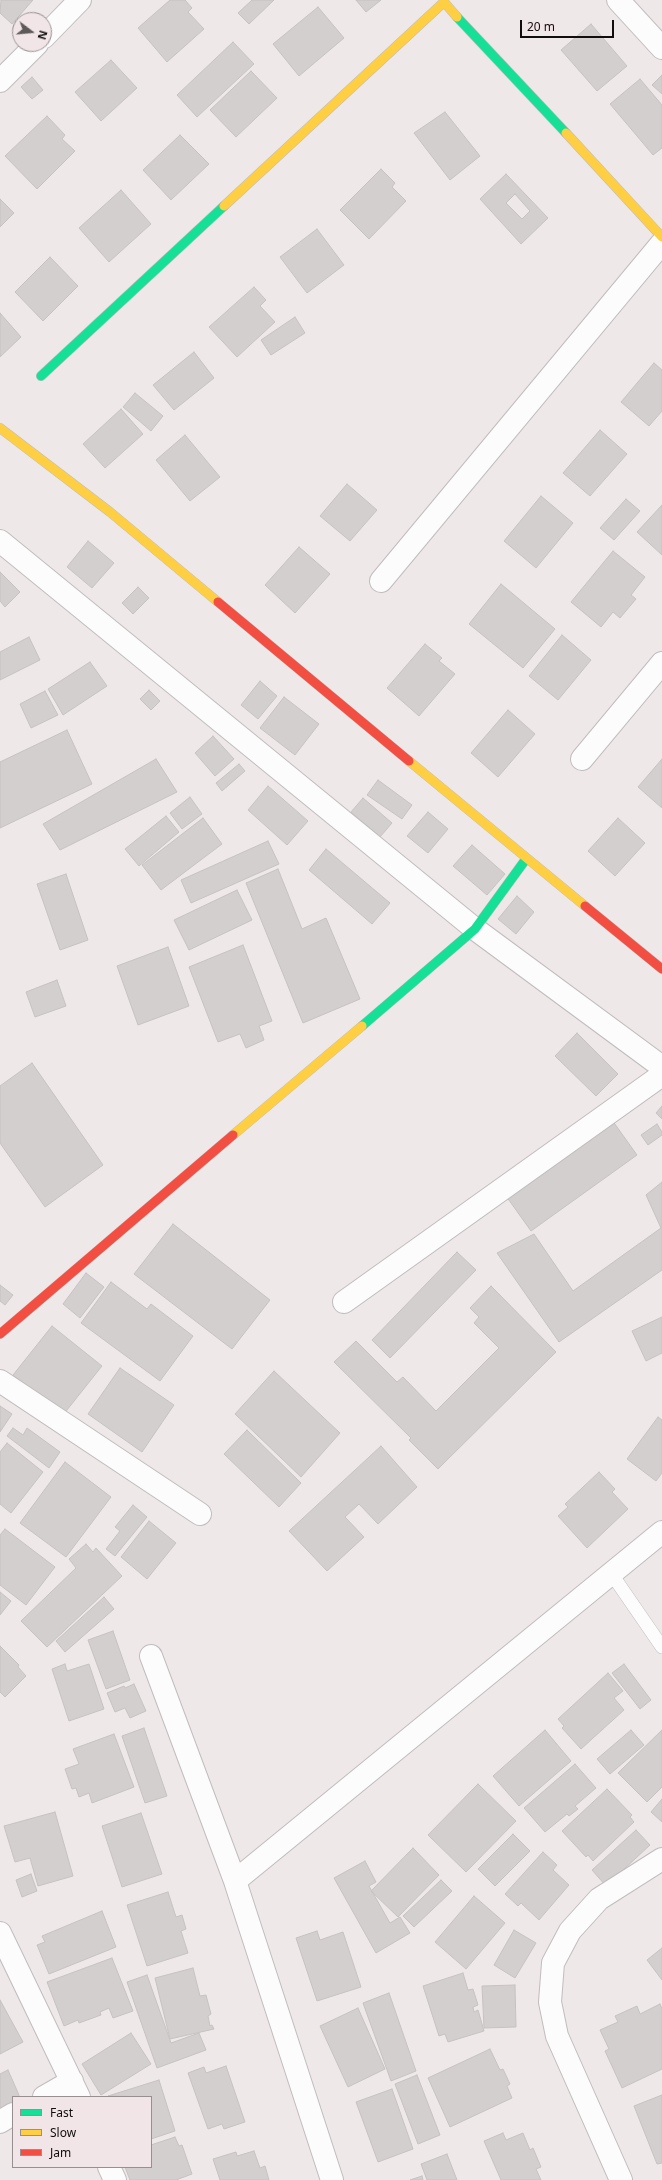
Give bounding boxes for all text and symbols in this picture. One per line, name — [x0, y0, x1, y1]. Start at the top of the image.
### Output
north arrow — [12, 12, 52, 52]
scale bar — [522, 12, 616, 38]
text: 20 m — [527, 18, 555, 35]
text: N — [35, 29, 52, 42]
legend — [12, 2096, 152, 2168]
text: Fast — [50, 2104, 73, 2121]
text: Slow — [50, 2124, 76, 2141]
text: Jam — [50, 2144, 71, 2161]

